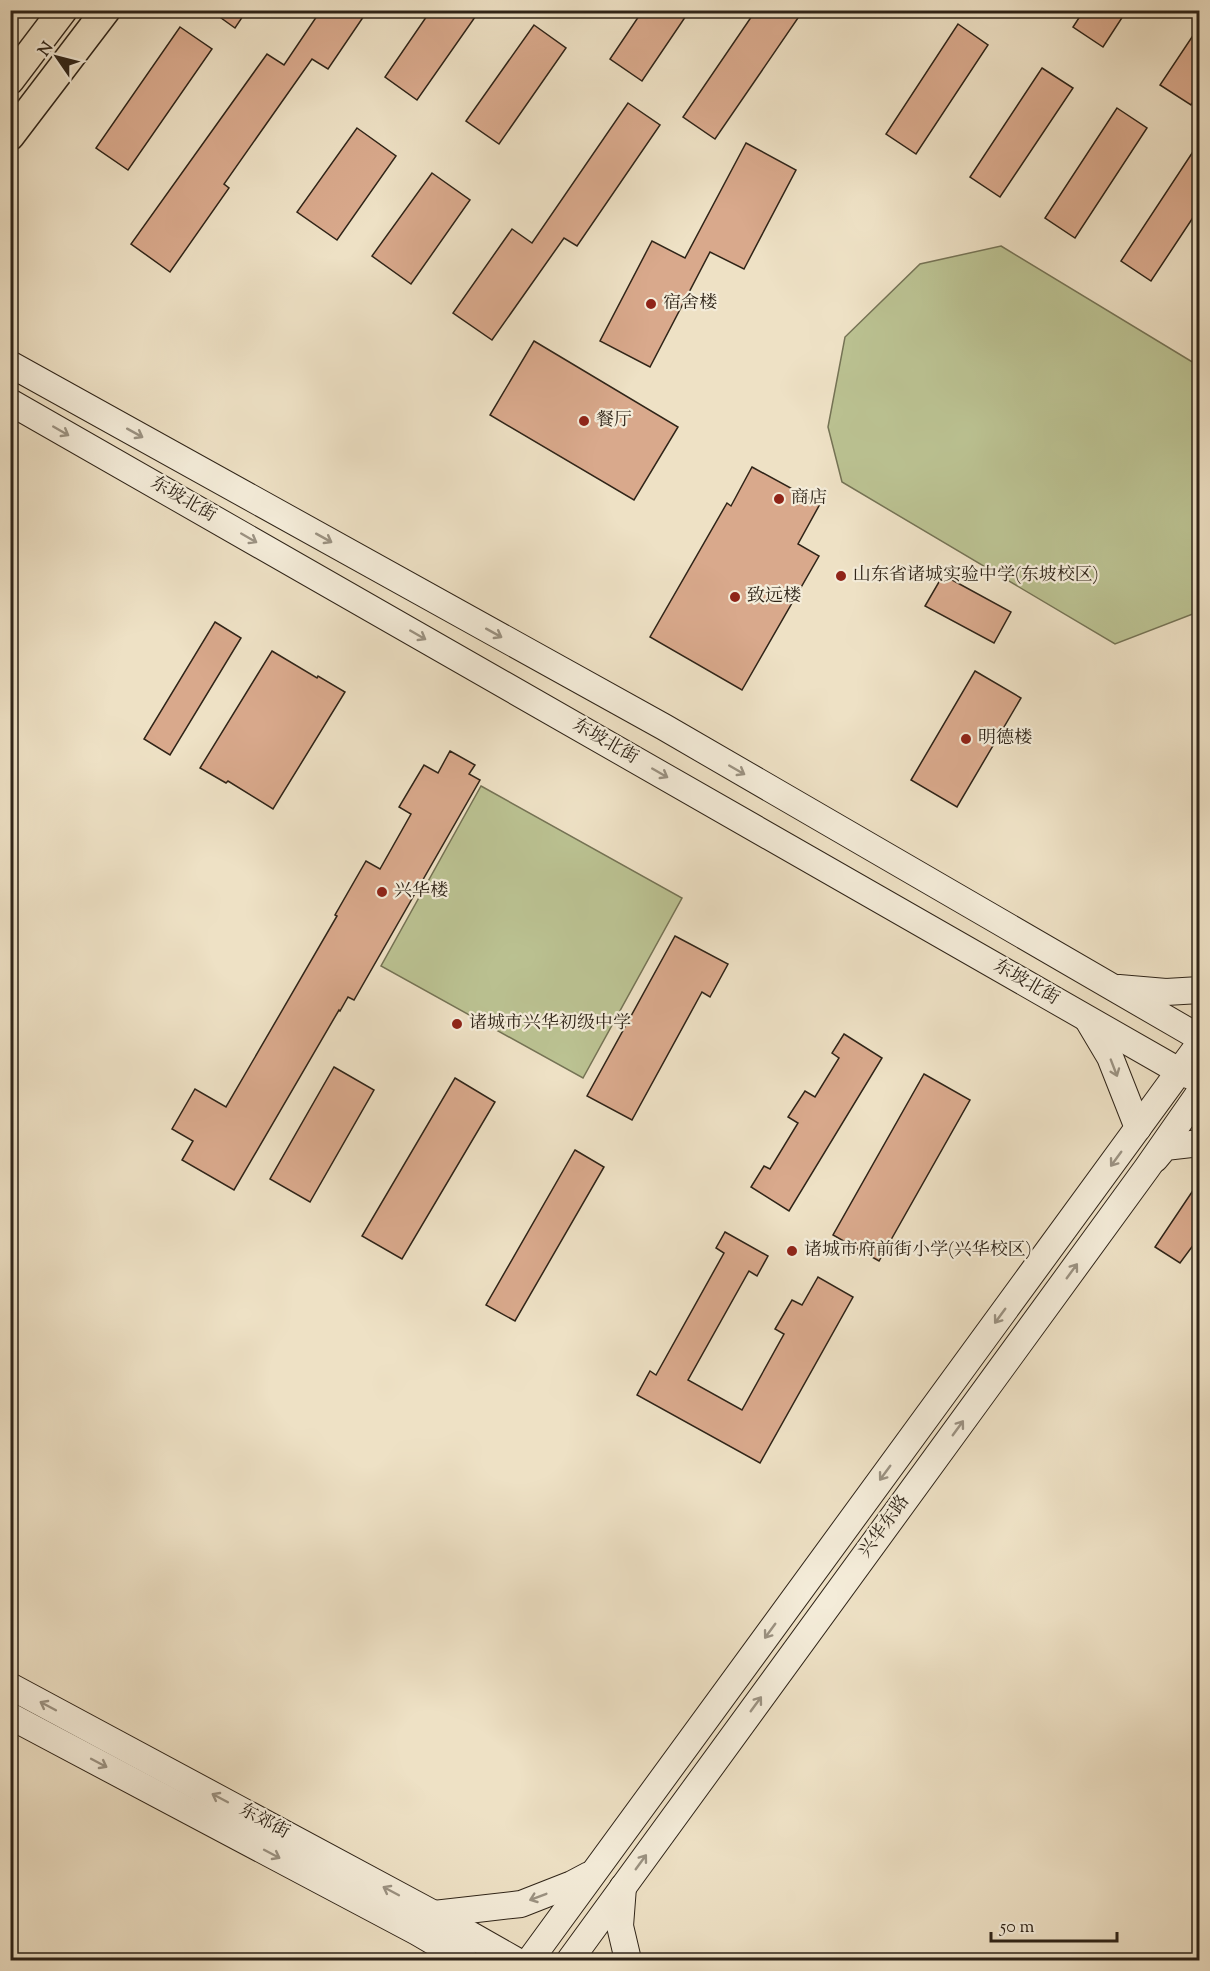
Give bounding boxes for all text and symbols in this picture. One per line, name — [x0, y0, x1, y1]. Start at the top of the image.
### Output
north arrow — [27, 27, 87, 87]
text: N — [34, 38, 60, 62]
place label: 宿舍楼 — [663, 291, 717, 317]
marker: 宿舍楼 — [644, 297, 658, 311]
place label: 餐厅 — [596, 408, 632, 434]
marker: 餐厅 — [577, 414, 591, 428]
one-way arrow — [52, 425, 69, 437]
one-way arrow — [126, 427, 143, 439]
street label: 东坡北街 — [145, 471, 221, 529]
place label: 商店 — [791, 486, 827, 512]
marker: 商店 — [772, 492, 786, 506]
one-way arrow — [240, 532, 257, 544]
one-way arrow — [315, 532, 332, 544]
place label: 山东省诸城实验中学(东坡校区) — [853, 563, 1099, 589]
marker: 山东省诸城实验中学(东坡校区) — [834, 569, 848, 583]
place label: 致远楼 — [747, 584, 801, 610]
marker: 致远楼 — [728, 590, 742, 604]
one-way arrow — [485, 627, 502, 639]
one-way arrow — [409, 629, 426, 641]
street label: 东坡北街 — [567, 713, 643, 771]
place label: 明德楼 — [978, 726, 1032, 752]
marker: 明德楼 — [959, 732, 973, 746]
one-way arrow — [728, 764, 745, 776]
one-way arrow — [651, 768, 668, 780]
place label: 兴华楼 — [394, 879, 448, 905]
marker: 兴华楼 — [375, 885, 389, 899]
street label: 东坡北街 — [988, 954, 1064, 1012]
place label: 诸城市兴华初级中学 — [469, 1011, 631, 1037]
marker: 诸城市兴华初级中学 — [450, 1017, 464, 1031]
one-way arrow — [1110, 1058, 1121, 1077]
one-way arrow — [1109, 1150, 1122, 1166]
place label: 诸城市府前街小学(兴华校区) — [804, 1238, 1032, 1264]
marker: 诸城市府前街小学(兴华校区) — [785, 1244, 799, 1258]
one-way arrow — [1066, 1263, 1079, 1279]
one-way arrow — [994, 1307, 1007, 1323]
one-way arrow — [951, 1421, 964, 1437]
one-way arrow — [879, 1465, 891, 1481]
street label: 兴华东路 — [853, 1490, 917, 1564]
one-way arrow — [764, 1622, 776, 1638]
one-way arrow — [750, 1697, 762, 1713]
one-way arrow — [40, 1700, 57, 1712]
one-way arrow — [90, 1758, 108, 1769]
one-way arrow — [211, 1792, 229, 1803]
street label: 东郊街 — [234, 1798, 294, 1846]
one-way arrow — [262, 1849, 280, 1861]
one-way arrow — [635, 1854, 647, 1870]
one-way arrow — [383, 1885, 401, 1896]
one-way arrow — [530, 1892, 548, 1903]
scale bar — [991, 1905, 1117, 1943]
text: 50 m — [999, 1915, 1035, 1941]

